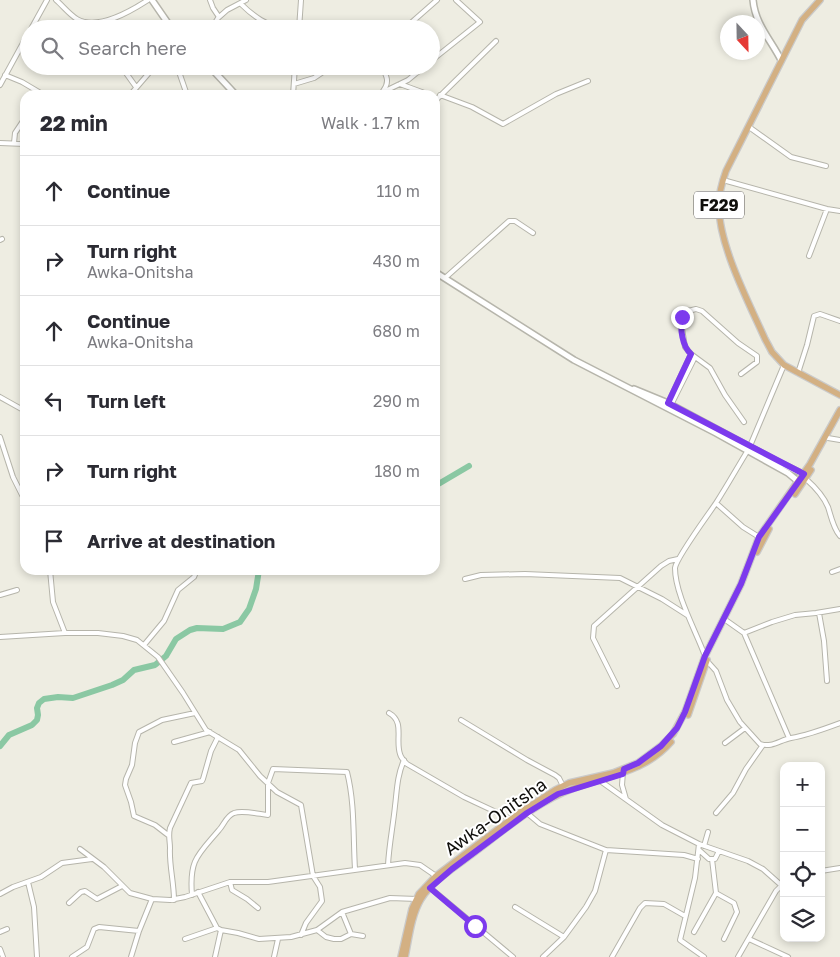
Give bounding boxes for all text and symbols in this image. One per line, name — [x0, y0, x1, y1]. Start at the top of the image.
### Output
north arrow — [720, 15, 765, 60]
search box — [20, 20, 440, 75]
icon: search — [38, 34, 66, 62]
text: Search here — [78, 36, 187, 59]
text: 22 min — [40, 110, 108, 136]
text: Walk · 1.7 km — [321, 113, 420, 133]
icon: ahead — [40, 177, 68, 205]
text: Continue — [87, 179, 170, 202]
text: 110 m — [376, 181, 420, 201]
road number: F229 — [694, 192, 744, 218]
text: Turn right — [87, 239, 177, 262]
icon: right — [40, 247, 68, 275]
text: 430 m — [373, 251, 420, 271]
text: Awka-Onitsha — [87, 262, 194, 282]
route end — [671, 306, 694, 329]
text: Continue — [87, 309, 170, 332]
icon: ahead — [40, 317, 68, 345]
text: 680 m — [372, 321, 420, 341]
text: Awka-Onitsha — [87, 332, 194, 352]
icon: left — [40, 387, 68, 415]
text: Turn left — [87, 389, 166, 412]
text: 290 m — [373, 391, 420, 411]
icon: right — [40, 457, 68, 485]
text: Turn right — [87, 459, 177, 482]
text: 180 m — [374, 461, 420, 481]
icon: arrive — [40, 527, 68, 555]
text: Arrive at destination — [87, 529, 275, 552]
map controls — [780, 762, 825, 942]
button: + — [780, 762, 825, 807]
street label: Awka-Onitsha — [440, 773, 550, 859]
button: − — [780, 807, 825, 852]
button: locate — [780, 852, 825, 897]
button: layers — [780, 897, 825, 942]
route start — [464, 915, 487, 938]

